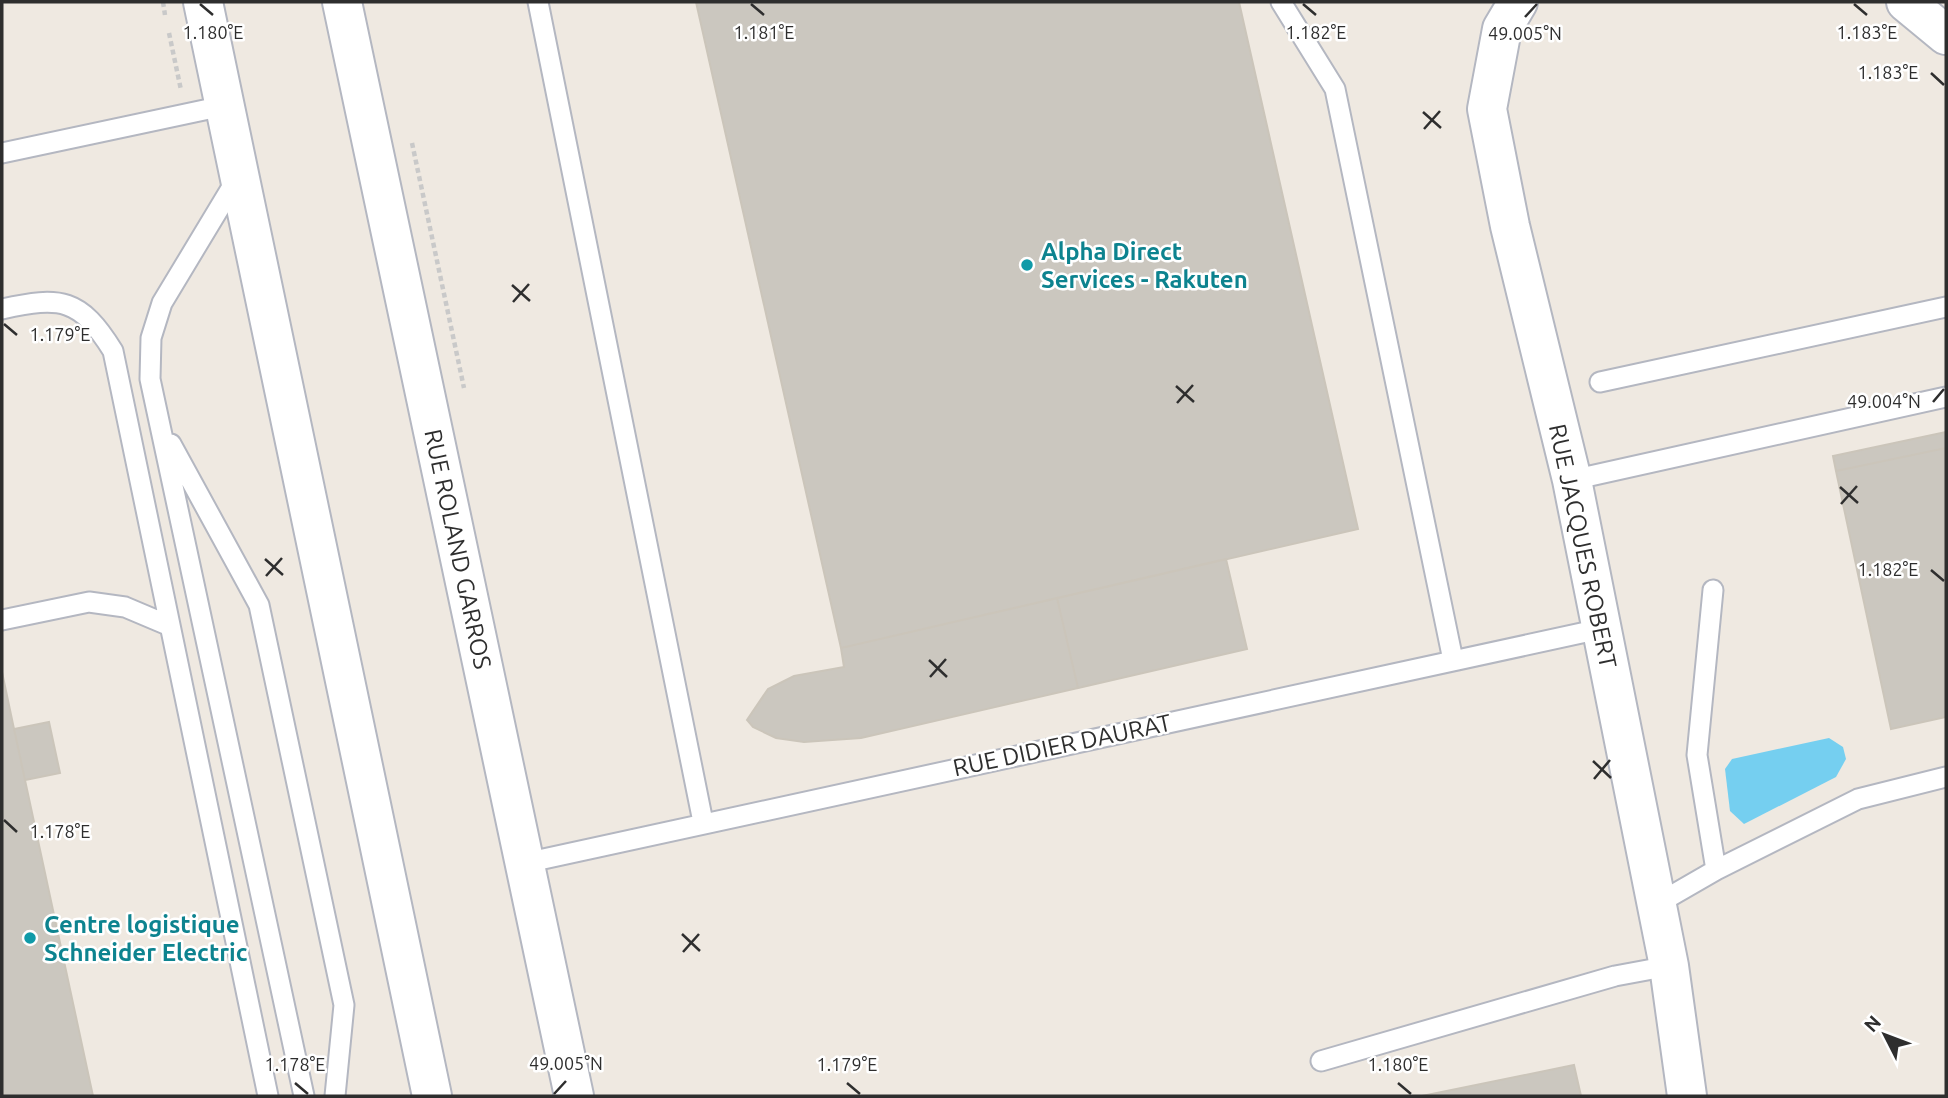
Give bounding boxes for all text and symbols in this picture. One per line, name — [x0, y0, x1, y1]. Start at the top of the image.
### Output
text: 1.180°E — [183, 22, 243, 42]
text: 1.181°E — [734, 22, 794, 42]
text: 1.182°E — [1286, 22, 1346, 42]
text: 1.183°E — [1837, 22, 1897, 42]
text: 49.005°N — [1488, 23, 1562, 43]
text: 1.183°E — [1858, 62, 1918, 82]
place label: Alpha Direct Services - Rakuten — [1041, 238, 1248, 293]
marker: Alpha Direct Services - Rakuten — [1019, 257, 1035, 273]
text: 1.179°E — [30, 324, 90, 344]
text: 49.004°N — [1847, 391, 1921, 411]
street label: RUE JACQUES ROBERT — [1544, 421, 1622, 671]
street label: RUE ROLAND GARROS — [419, 427, 497, 671]
text: 1.182°E — [1858, 559, 1918, 579]
street label: RUE DIDIER DAURAT — [950, 709, 1174, 781]
text: 1.178°E — [30, 821, 90, 841]
place label: Centre logistique Schneider Electric — [44, 911, 248, 966]
marker: Centre logistique Schneider Electric — [22, 930, 38, 946]
north arrow — [1850, 1000, 1920, 1070]
text: N — [1859, 1011, 1885, 1036]
text: 49.005°N — [529, 1053, 603, 1073]
text: 1.178°E — [265, 1054, 325, 1074]
text: 1.179°E — [817, 1054, 877, 1074]
text: 1.180°E — [1368, 1054, 1428, 1074]

